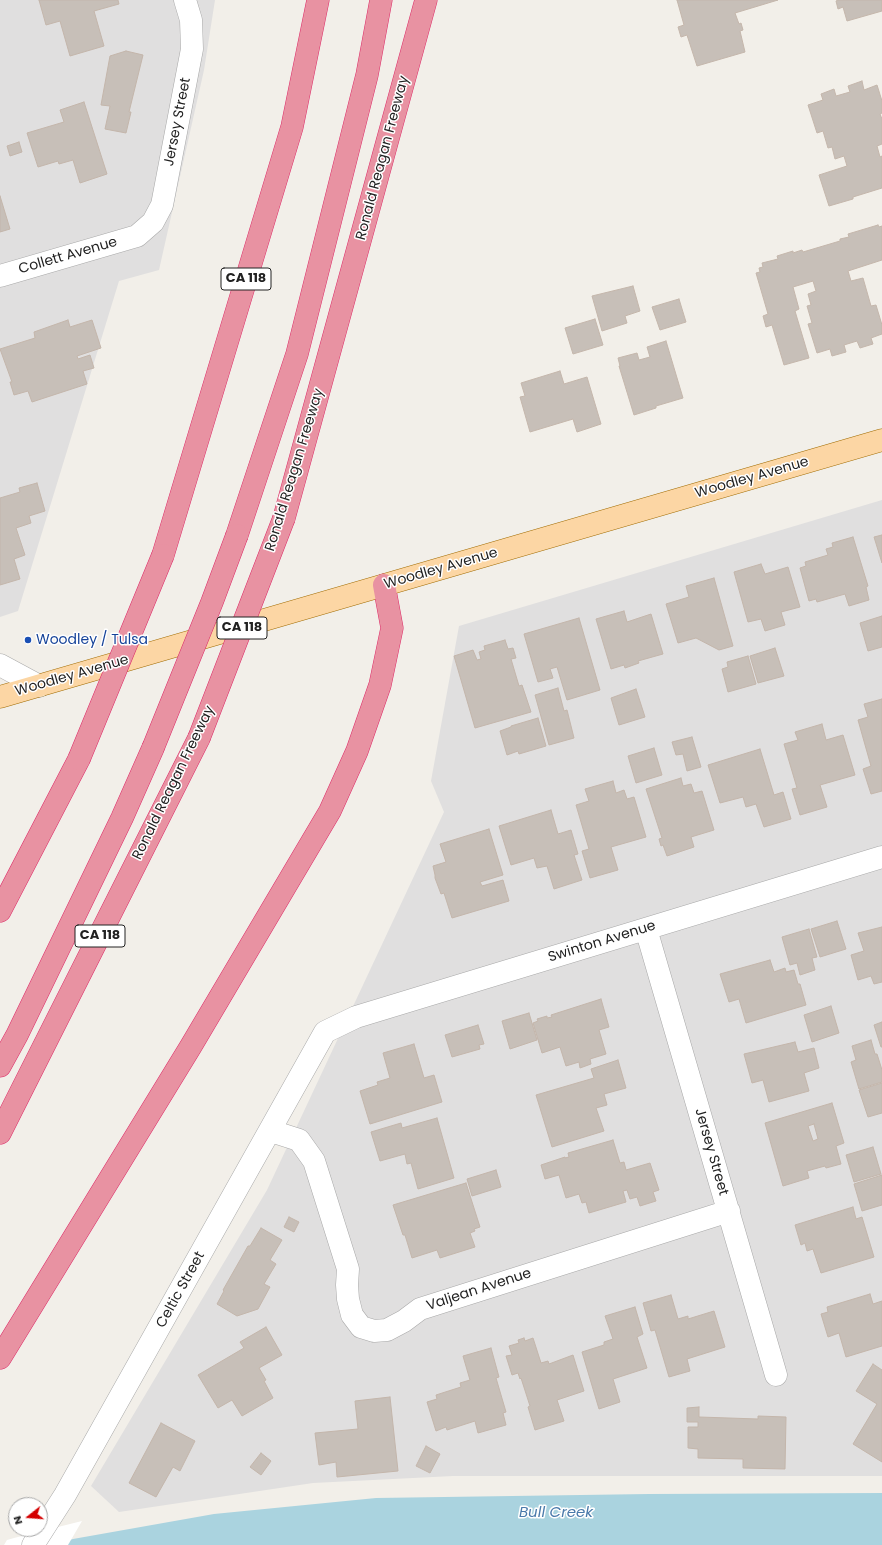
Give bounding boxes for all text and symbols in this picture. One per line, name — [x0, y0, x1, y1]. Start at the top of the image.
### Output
street label: Ronald Reagan Freeway — [353, 74, 413, 242]
street label: Jersey Street — [161, 76, 195, 168]
street label: Collett Avenue — [17, 234, 119, 278]
road number: CA 118 — [221, 268, 271, 290]
street label: Ronald Reagan Freeway — [262, 387, 328, 553]
street label: Woodley Avenue — [693, 454, 811, 502]
street label: Woodley Avenue — [382, 545, 500, 593]
road number: CA 118 — [217, 617, 267, 639]
place label: Woodley / Tulsa — [36, 632, 148, 648]
marker: Woodley / Tulsa — [23, 635, 33, 645]
street label: Woodley Avenue — [13, 652, 131, 700]
street label: Ronald Reagan Freeway — [129, 703, 219, 863]
street label: Swinton Avenue — [546, 918, 658, 966]
road number: CA 118 — [75, 925, 125, 947]
street label: Jersey Street — [691, 1106, 731, 1198]
street label: Celtic Street — [153, 1249, 209, 1331]
street label: Valjean Avenue — [424, 1265, 534, 1315]
north arrow — [8, 1497, 48, 1537]
water label: Bull Creek — [519, 1504, 593, 1522]
text: N — [9, 1514, 26, 1527]

